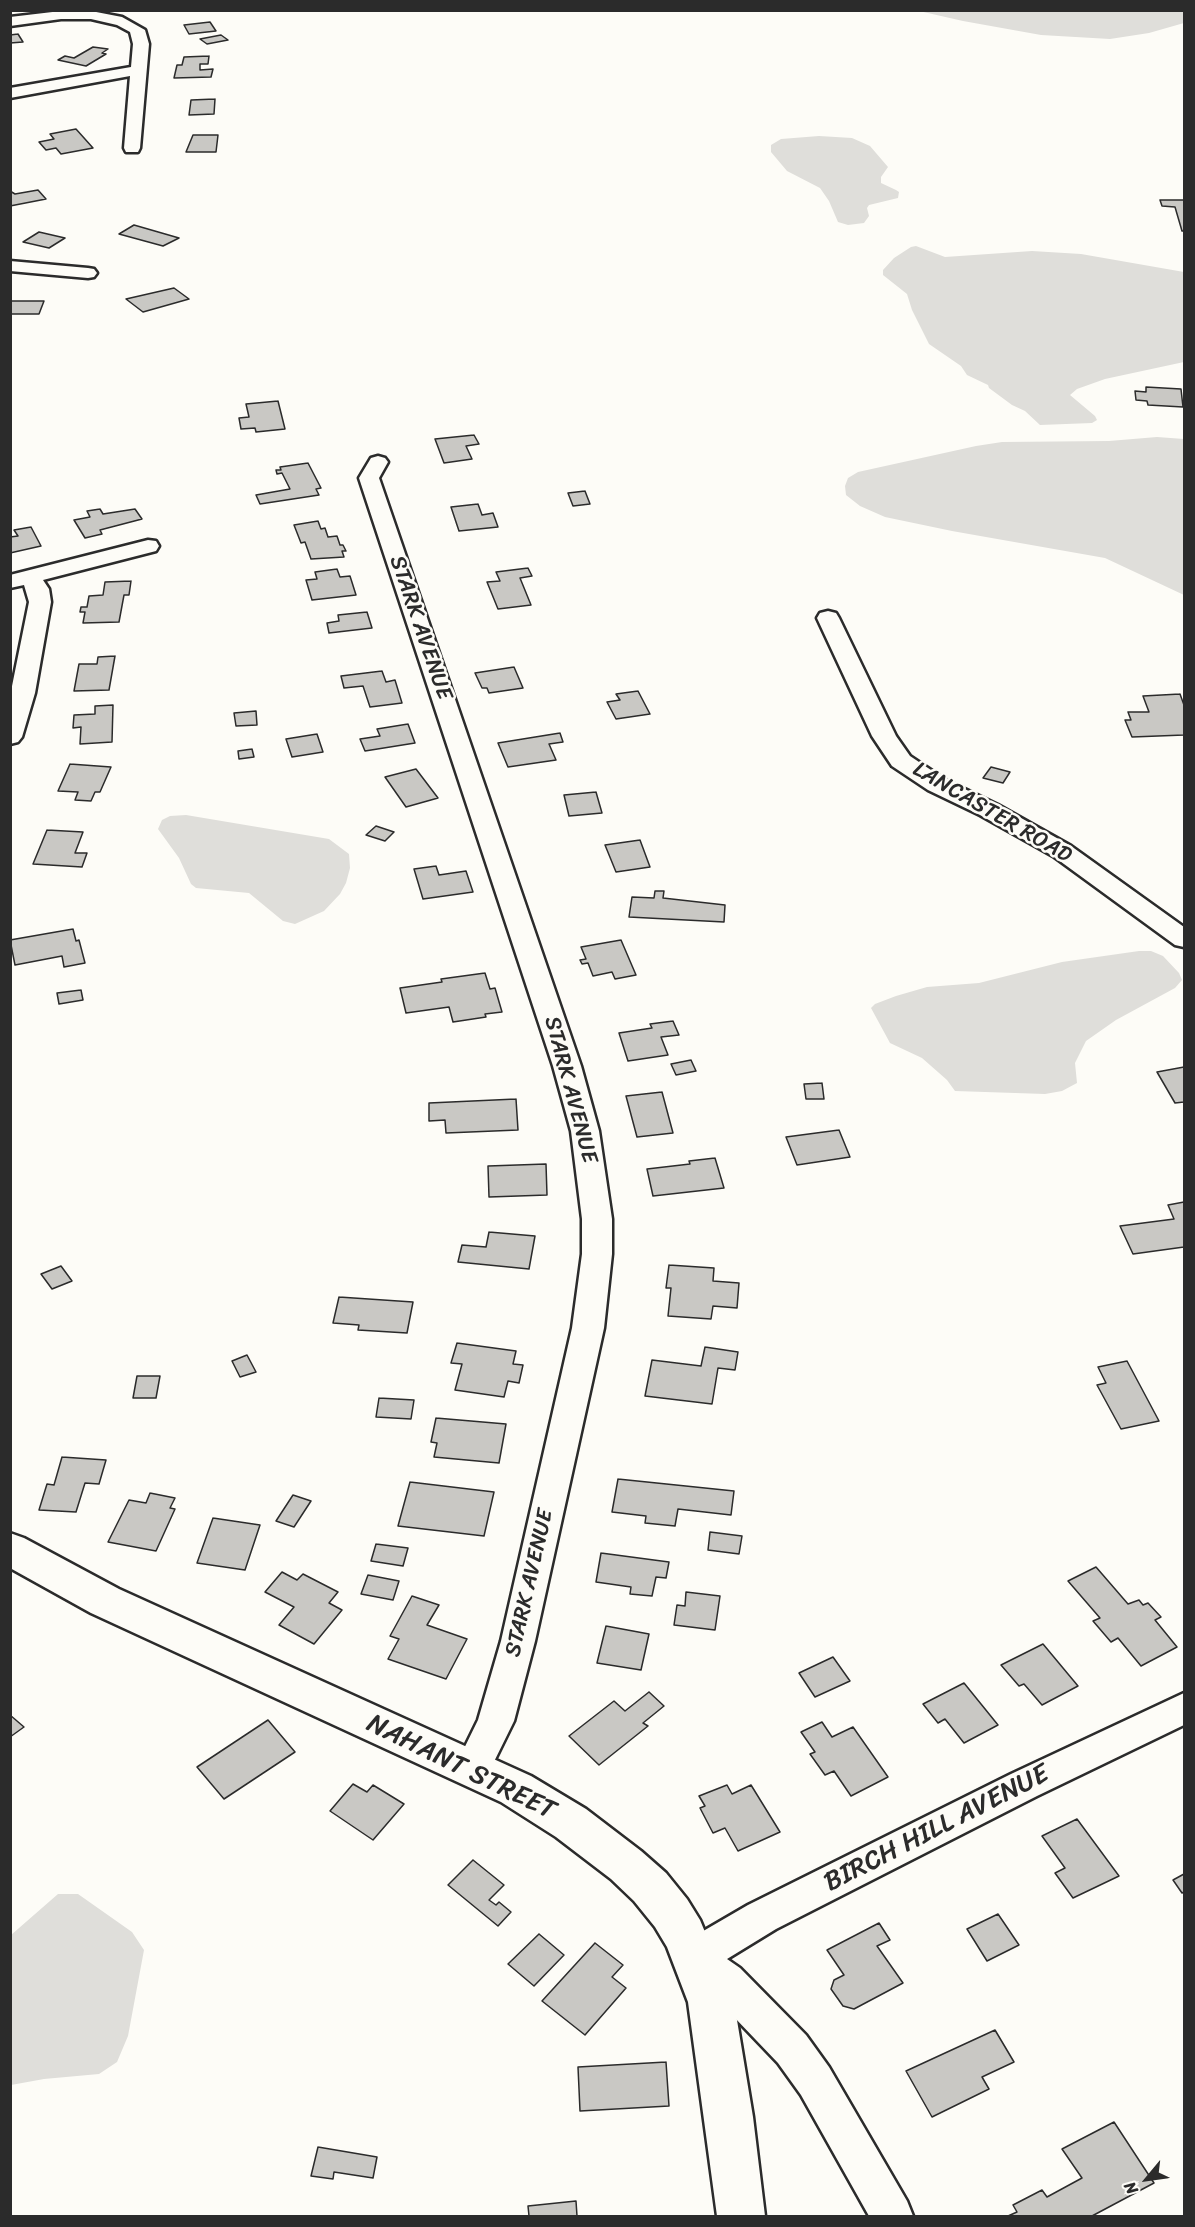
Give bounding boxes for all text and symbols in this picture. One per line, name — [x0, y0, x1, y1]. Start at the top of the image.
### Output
street label: STARK AVENUE — [383, 552, 457, 704]
street label: LANCASTER ROAD — [908, 757, 1076, 869]
street label: STARK AVENUE — [538, 1014, 602, 1166]
street label: STARK AVENUE — [500, 1507, 560, 1659]
street label: NAHANT STREET — [361, 1708, 561, 1828]
street label: BIRCH HILL AVENUE — [819, 1758, 1055, 1900]
north arrow — [1117, 2149, 1177, 2209]
text: N — [1115, 2176, 1146, 2200]

